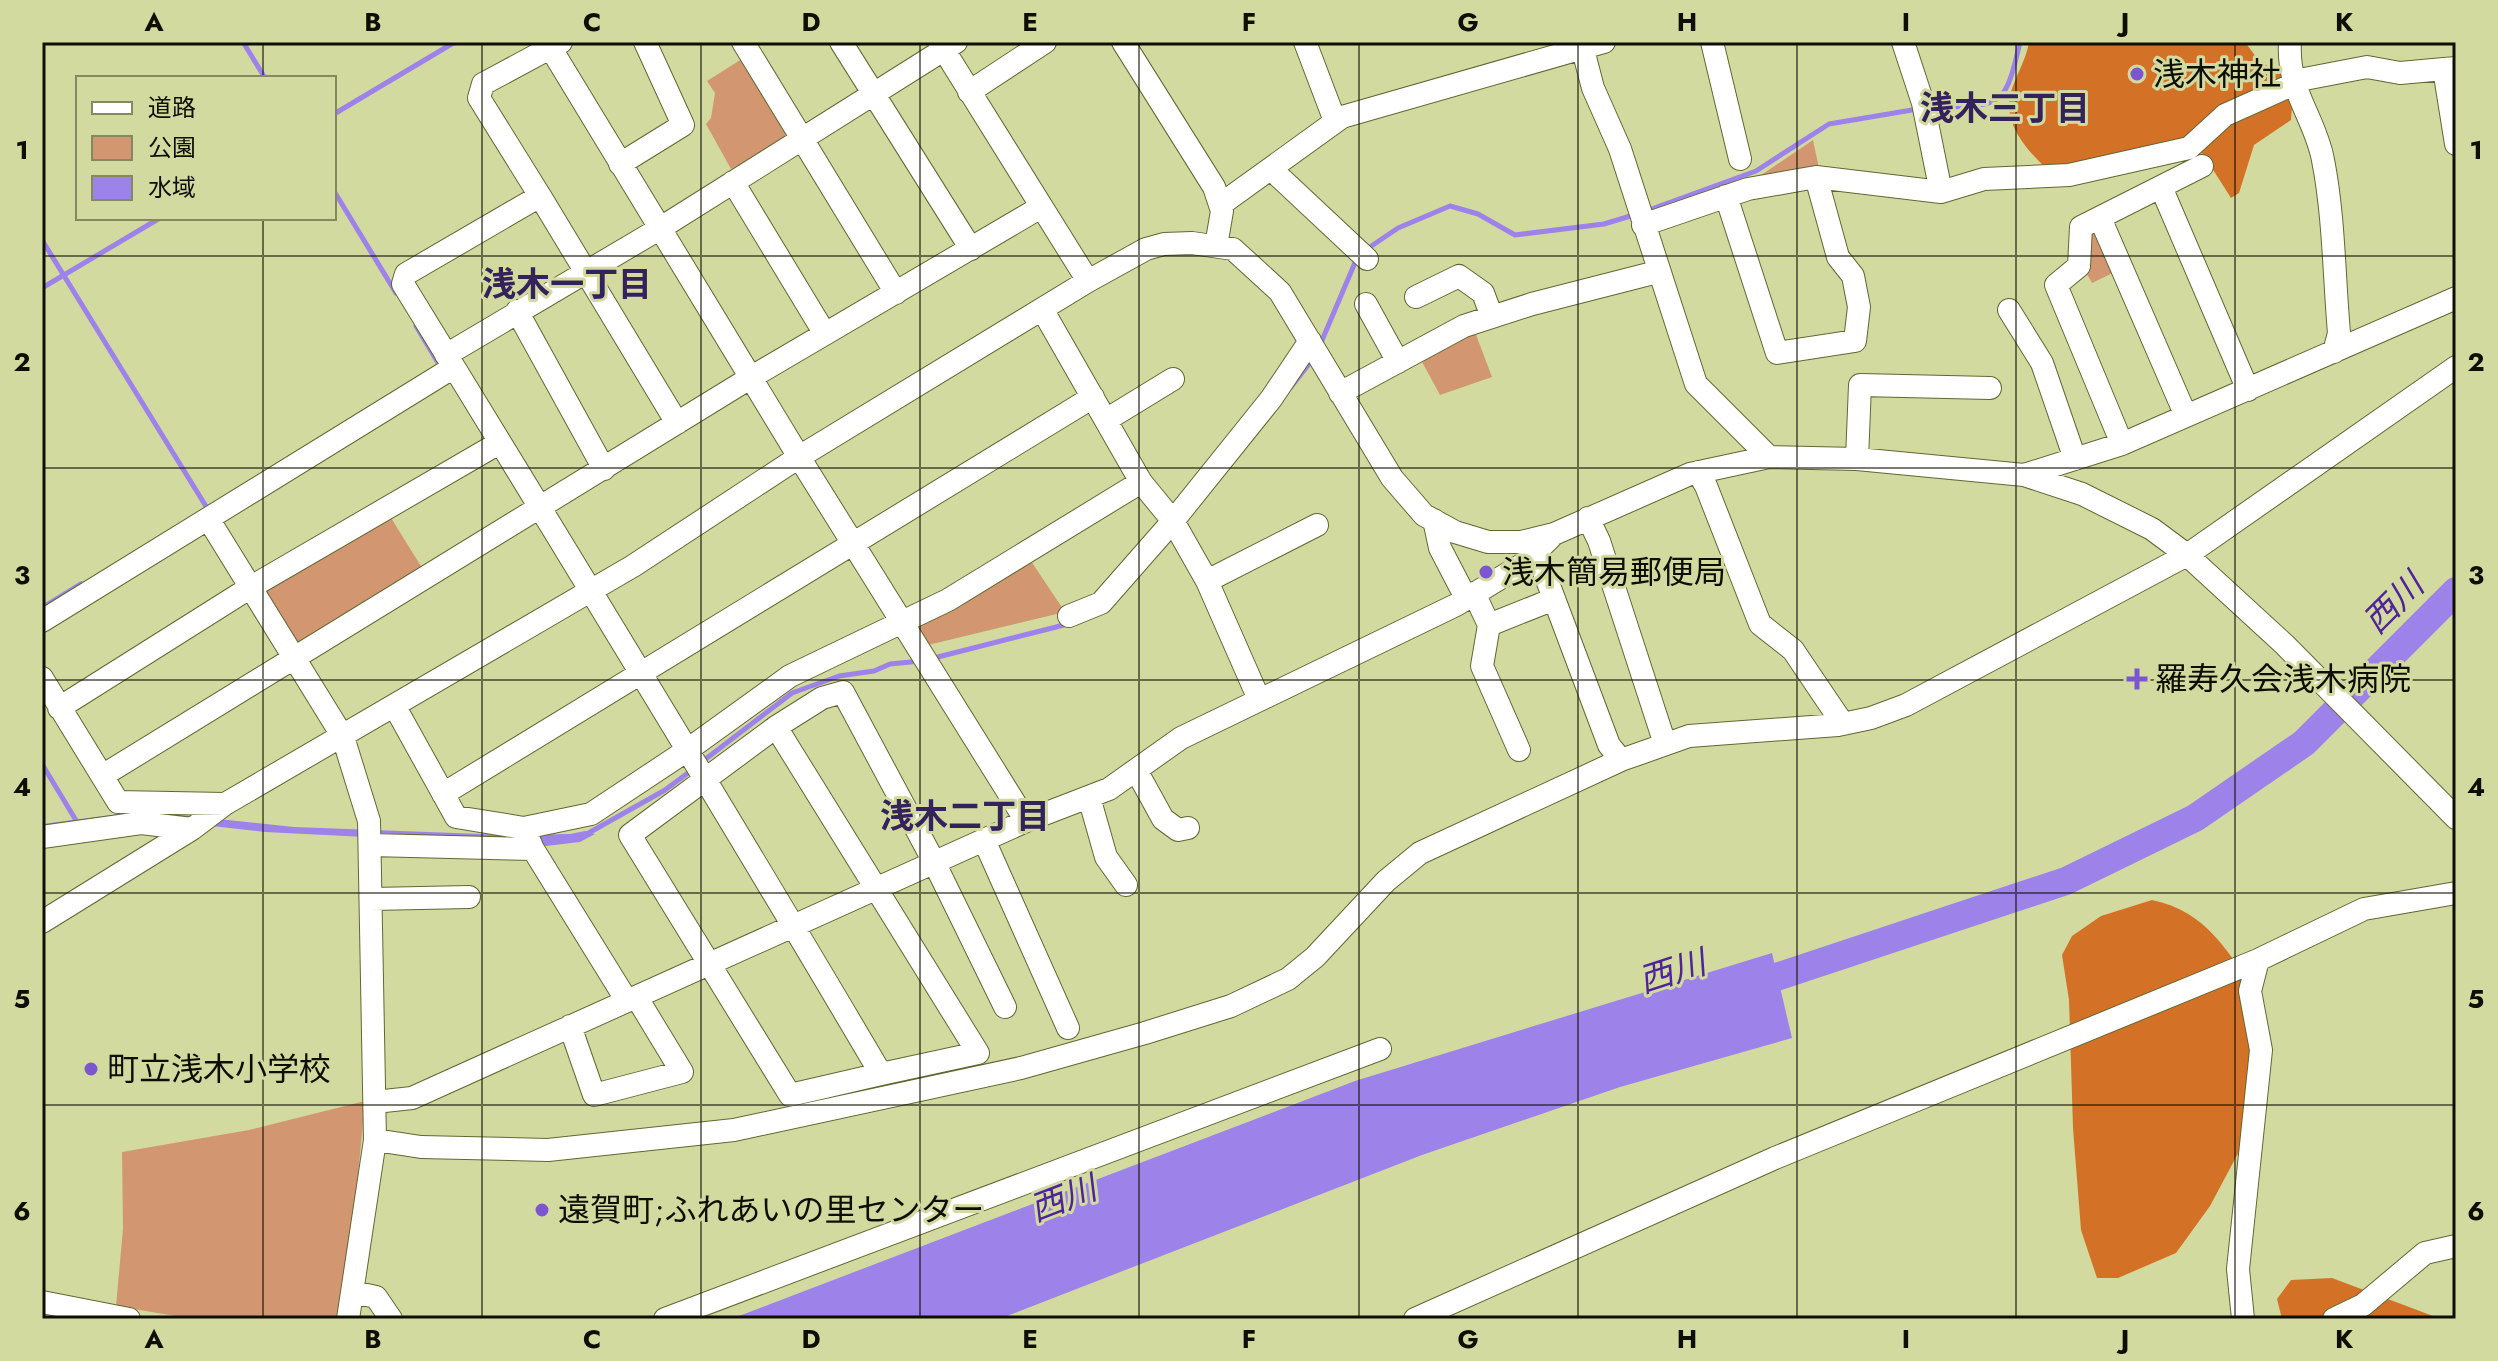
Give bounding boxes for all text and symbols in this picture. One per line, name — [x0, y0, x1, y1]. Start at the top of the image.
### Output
text: A — [143, 3, 164, 41]
text: B — [364, 3, 382, 41]
text: C — [583, 3, 601, 41]
text: D — [801, 3, 821, 41]
text: E — [1022, 3, 1038, 41]
text: F — [1242, 3, 1256, 41]
text: G — [1457, 3, 1479, 41]
text: H — [1677, 3, 1697, 41]
text: I — [1902, 3, 1910, 41]
text: J — [2116, 3, 2129, 41]
text: K — [2335, 3, 2354, 41]
place label: 浅木神社 — [2153, 51, 2281, 97]
marker: 浅木神社 — [2128, 65, 2146, 83]
legend — [76, 76, 336, 220]
district label: 浅木三丁目 — [1920, 84, 2090, 133]
text: 道路 — [148, 90, 196, 125]
text: 公園 — [148, 130, 196, 165]
text: 1 — [15, 131, 29, 169]
text: 1 — [2469, 131, 2483, 169]
text: 水域 — [148, 170, 196, 205]
district label: 浅木一丁目 — [482, 260, 652, 309]
text: 2 — [13, 343, 31, 381]
text: 2 — [2467, 343, 2485, 381]
place label: 浅木簡易郵便局 — [1502, 549, 1726, 595]
text: 3 — [14, 556, 30, 594]
text: 3 — [2468, 556, 2484, 594]
water label: 西川 — [2352, 560, 2437, 645]
marker: 浅木簡易郵便局 — [1477, 563, 1495, 581]
place label: 羅寿久会浅木病院 — [2155, 656, 2411, 702]
marker: 羅寿久会浅木病院 — [2126, 668, 2148, 690]
text: 4 — [13, 768, 31, 806]
text: 4 — [2467, 768, 2485, 806]
district label: 浅木二丁目 — [880, 792, 1050, 841]
water label: 西川 — [1632, 937, 1715, 1005]
text: 5 — [14, 980, 30, 1018]
text: 5 — [2468, 980, 2484, 1018]
place label: 町立浅木小学校 — [107, 1046, 331, 1092]
marker: 町立浅木小学校 — [82, 1060, 100, 1078]
water label: 西川 — [1023, 1162, 1107, 1234]
place label: 遠賀町;ふれあいの里センター — [558, 1187, 985, 1233]
text: 6 — [13, 1192, 31, 1230]
text: 6 — [2467, 1192, 2485, 1230]
marker: 遠賀町;ふれあいの里センター — [533, 1201, 551, 1219]
text: A — [143, 1320, 164, 1358]
text: B — [364, 1320, 382, 1358]
text: C — [583, 1320, 601, 1358]
text: D — [801, 1320, 821, 1358]
text: E — [1022, 1320, 1038, 1358]
text: F — [1242, 1320, 1256, 1358]
text: G — [1457, 1320, 1479, 1358]
text: H — [1677, 1320, 1697, 1358]
text: I — [1902, 1320, 1910, 1358]
text: J — [2116, 1320, 2129, 1358]
text: K — [2335, 1320, 2354, 1358]

